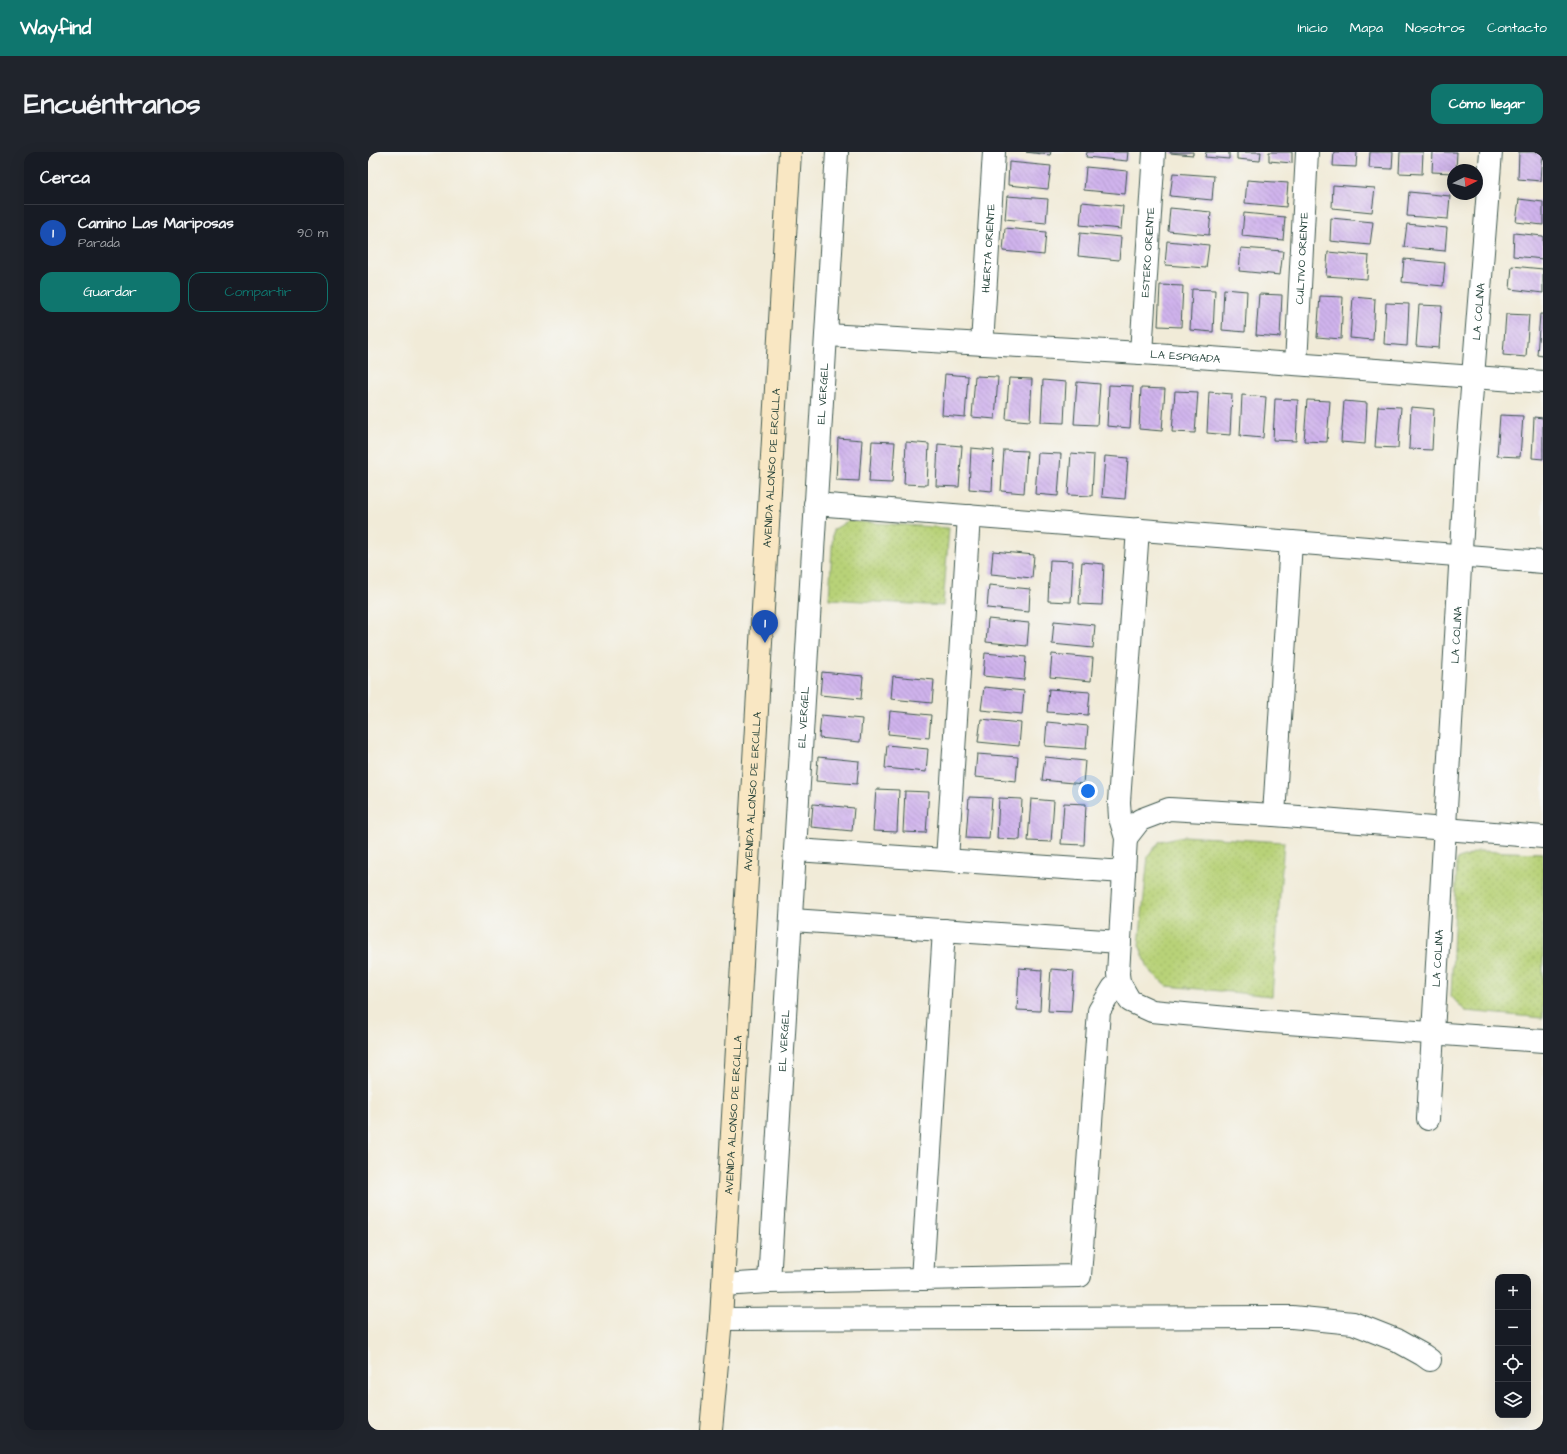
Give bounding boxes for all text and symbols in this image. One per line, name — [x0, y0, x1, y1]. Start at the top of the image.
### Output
text: Wayfind — [20, 15, 91, 42]
text: Inicio — [1297, 18, 1328, 38]
text: Mapa — [1350, 18, 1383, 38]
text: Nosotros — [1405, 18, 1465, 38]
text: Contacto — [1487, 18, 1547, 38]
button: Cómo llegar — [1431, 84, 1543, 124]
text: Encuéntranos — [24, 85, 200, 124]
north arrow — [1447, 164, 1483, 200]
text: Cerca — [40, 166, 90, 190]
street label: HUERTA ORIENTE — [978, 203, 999, 293]
street label: ESTERO ORIENTE — [1138, 206, 1158, 298]
street label: CULTIVO ORIENTE — [1292, 211, 1312, 305]
text: Camino Las Mariposas — [78, 213, 234, 234]
text: 1 — [52, 224, 54, 242]
text: 90 m — [297, 224, 328, 242]
text: Parada — [78, 234, 120, 252]
button: Guardar — [40, 272, 180, 312]
button: Compartir — [188, 272, 328, 312]
street label: LA COLINA — [1469, 282, 1488, 341]
street label: LA ESPIGADA — [1150, 347, 1221, 367]
street label: EL VERGEL — [814, 362, 832, 425]
street label: AVENIDA ALONSO DE ERCILLA — [760, 388, 784, 548]
street label: LA COLINA — [1447, 606, 1466, 664]
pin: 1 — [752, 610, 778, 643]
street label: EL VERGEL — [794, 685, 813, 748]
street label: AVENIDA ALONSO DE ERCILLA — [740, 711, 765, 872]
your location — [1078, 781, 1098, 801]
street label: LA COLINA — [1429, 929, 1447, 987]
street label: EL VERGEL — [775, 1009, 793, 1072]
street label: AVENIDA ALONSO DE ERCILLA — [721, 1035, 746, 1195]
map controls — [1495, 1274, 1531, 1418]
button: + — [1495, 1274, 1531, 1310]
button: − — [1495, 1310, 1531, 1346]
button: locate — [1495, 1346, 1531, 1382]
button: layers — [1495, 1382, 1531, 1418]

